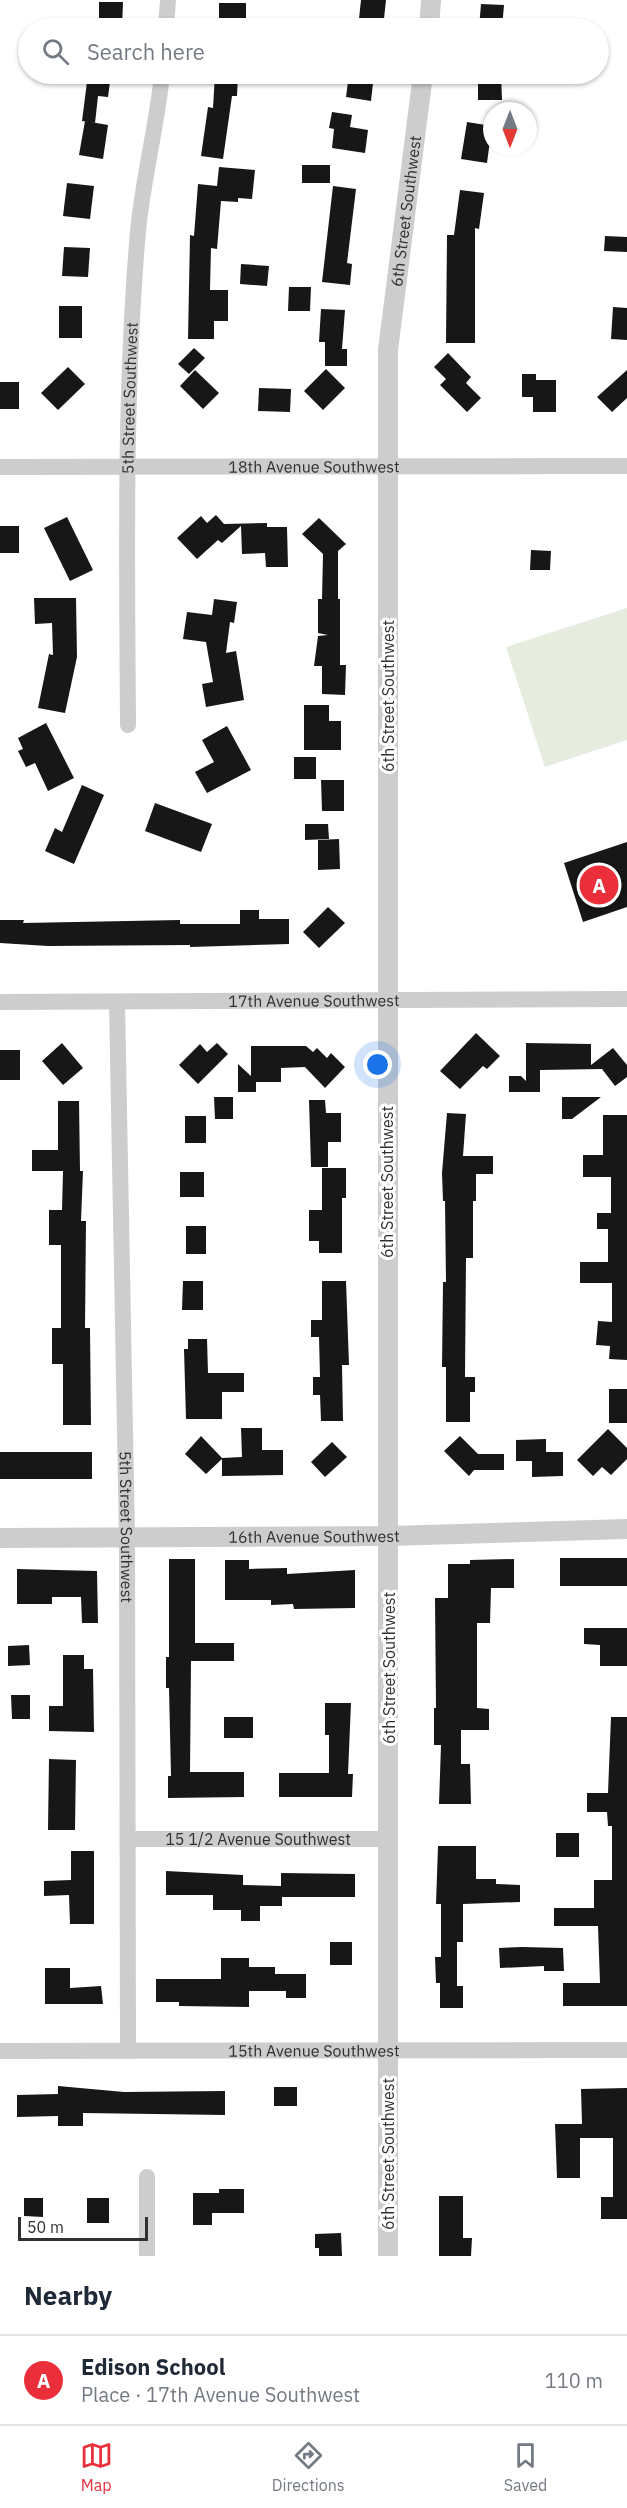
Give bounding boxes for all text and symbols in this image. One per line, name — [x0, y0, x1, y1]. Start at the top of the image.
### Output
search box — [18, 18, 609, 84]
icon: search — [39, 35, 72, 68]
text: Search here — [87, 37, 205, 66]
north arrow — [483, 102, 537, 156]
street label: 6th Street Southwest — [386, 134, 425, 288]
street label: 5th Street Southwest — [117, 321, 142, 474]
street label: 18th Avenue Southwest — [228, 456, 400, 477]
street label: 6th Street Southwest — [378, 620, 398, 772]
pin: A — [580, 862, 618, 908]
street label: 17th Avenue Southwest — [228, 990, 400, 1011]
your location — [363, 1050, 392, 1079]
street label: 6th Street Southwest — [377, 1106, 397, 1258]
street label: 5th Street Southwest — [115, 1451, 137, 1603]
street label: 16th Avenue Southwest — [228, 1526, 400, 1547]
street label: 6th Street Southwest — [379, 1592, 399, 1744]
street label: 15 1/2 Avenue Southwest — [165, 1829, 351, 1849]
street label: 15th Avenue Southwest — [228, 2040, 400, 2061]
street label: 6th Street Southwest — [378, 2078, 398, 2230]
scale bar — [18, 2214, 148, 2242]
text: 50 m — [27, 2217, 64, 2237]
text: Nearby — [24, 2278, 112, 2312]
text: Edison School — [81, 2352, 225, 2381]
text: A — [37, 2367, 50, 2394]
text: 110 m — [545, 2367, 603, 2394]
text: Place · 17th Avenue Southwest — [81, 2381, 360, 2408]
tab: Map — [80, 2439, 113, 2495]
tab: Directions — [272, 2439, 345, 2495]
tab: Saved — [504, 2439, 547, 2495]

